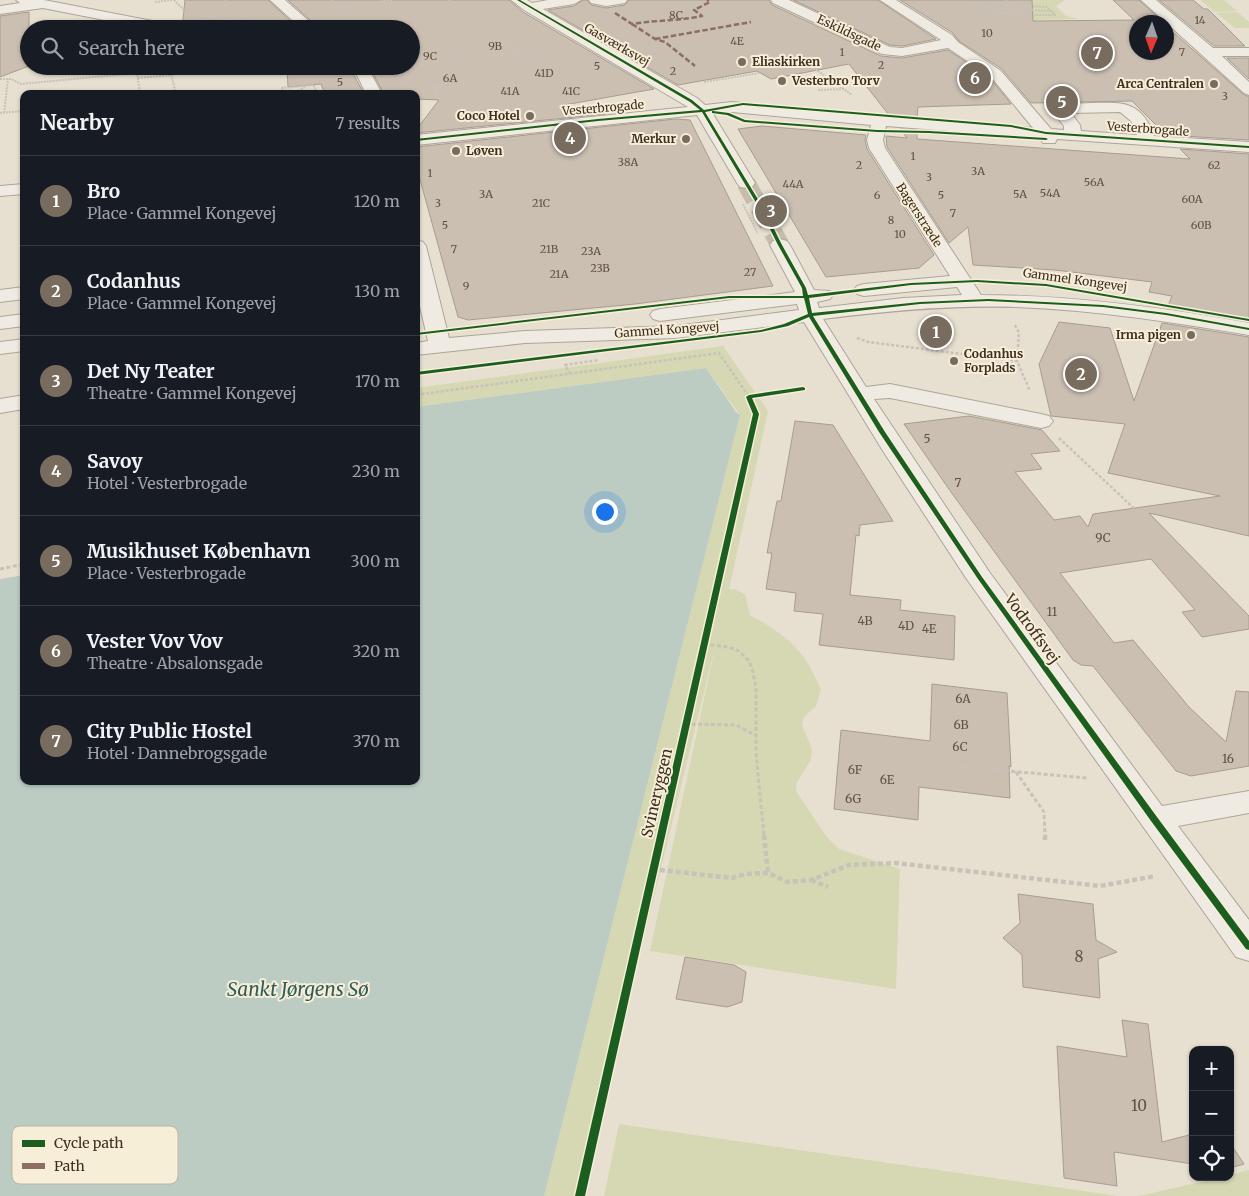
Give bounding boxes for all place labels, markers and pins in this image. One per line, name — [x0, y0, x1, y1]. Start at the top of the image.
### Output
pin: 7 — [1081, 34, 1113, 72]
place label: Eliaskirken — [752, 54, 820, 69]
marker: Eliaskirken — [736, 56, 748, 68]
pin: 6 — [959, 59, 991, 97]
place label: Vesterbro Torv — [791, 73, 881, 88]
marker: Vesterbro Torv — [776, 75, 788, 87]
place label: Arca Centralen — [1116, 76, 1204, 91]
marker: Arca Centralen — [1208, 78, 1220, 90]
pin: 5 — [1046, 83, 1078, 121]
place label: Coco Hotel — [457, 108, 520, 123]
marker: Coco Hotel — [524, 110, 536, 122]
pin: 4 — [554, 119, 586, 157]
place label: Merkur — [631, 131, 676, 146]
marker: Merkur — [680, 133, 692, 145]
place label: Løven — [466, 143, 502, 158]
marker: Løven — [450, 145, 462, 157]
pin: 3 — [755, 192, 787, 230]
pin: 1 — [920, 313, 952, 351]
place label: Irma pigen — [1116, 327, 1181, 342]
marker: Irma pigen — [1185, 329, 1197, 341]
place label: Codanhus Forplads — [964, 346, 1023, 375]
marker: Codanhus Forplads — [948, 355, 960, 367]
pin: 2 — [1065, 355, 1097, 393]

